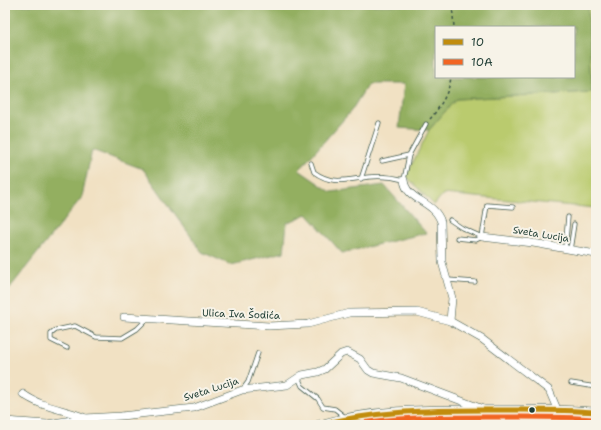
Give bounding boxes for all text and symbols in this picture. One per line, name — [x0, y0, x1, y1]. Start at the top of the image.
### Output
legend — [435, 26, 575, 78]
text: 10 — [471, 34, 484, 50]
text: 10A — [471, 54, 493, 70]
street label: Sveta Lucija — [512, 223, 571, 245]
street label: Ulica Iva Šodića — [202, 306, 281, 322]
street label: Sveta Lucija — [182, 374, 241, 404]
unlabelled marker — [527, 405, 537, 415]

